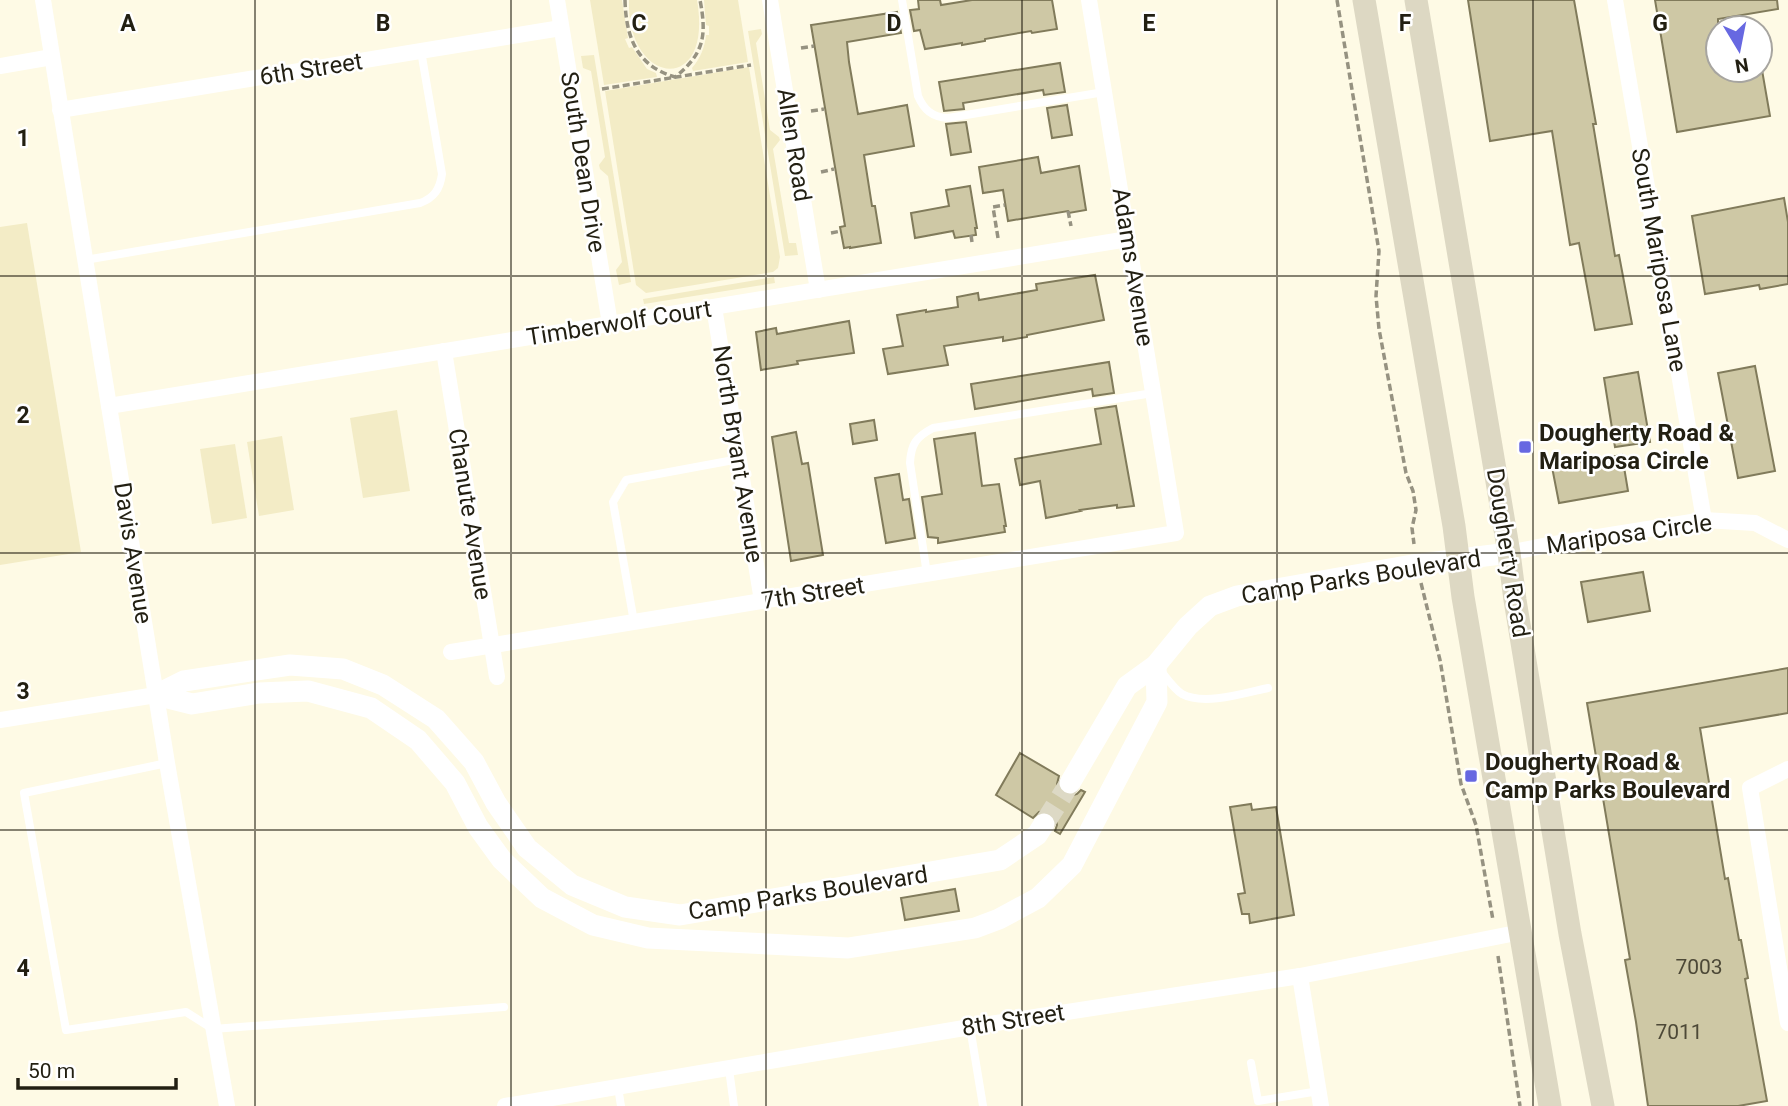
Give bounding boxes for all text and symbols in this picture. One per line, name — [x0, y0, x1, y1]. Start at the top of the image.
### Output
text: A — [120, 10, 136, 37]
text: B — [376, 10, 390, 37]
text: C — [631, 10, 647, 37]
text: D — [887, 10, 901, 37]
text: E — [1143, 10, 1156, 37]
text: F — [1399, 10, 1412, 37]
text: G — [1652, 10, 1668, 37]
north arrow — [1704, 14, 1774, 84]
street label: 6th Street — [258, 47, 365, 91]
text: N — [1733, 53, 1750, 78]
street label: South Dean Drive — [555, 70, 611, 254]
street label: Allen Road — [771, 86, 817, 204]
text: 1 — [16, 125, 30, 152]
street label: South Mariposa Lane — [1626, 146, 1692, 374]
street label: Adams Avenue — [1107, 186, 1159, 348]
street label: Timberwolf Court — [525, 295, 714, 351]
street label: North Bryant Avenue — [707, 343, 769, 565]
text: 2 — [16, 402, 30, 429]
place label: Dougherty Road & Mariposa Circle — [1539, 419, 1734, 475]
street label: Chanute Avenue — [443, 426, 497, 602]
marker: Dougherty Road & Mariposa Circle — [1517, 439, 1533, 455]
street label: Dougherty Road — [1481, 466, 1535, 640]
street label: Davis Avenue — [108, 480, 158, 626]
street label: Mariposa Circle — [1544, 509, 1714, 559]
street label: Camp Parks Boulevard — [1239, 544, 1483, 610]
street label: 7th Street — [760, 571, 867, 615]
text: 3 — [16, 678, 30, 705]
place label: Dougherty Road & Camp Parks Boulevard — [1485, 748, 1730, 804]
marker: Dougherty Road & Camp Parks Boulevard — [1463, 768, 1479, 784]
street label: Camp Parks Boulevard — [686, 860, 930, 926]
text: 4 — [16, 955, 30, 982]
house number: 7003 — [1675, 955, 1723, 979]
street label: 8th Street — [960, 998, 1067, 1042]
house number: 7011 — [1655, 1020, 1703, 1044]
scale bar — [18, 1046, 175, 1090]
text: 50 m — [28, 1059, 75, 1083]

